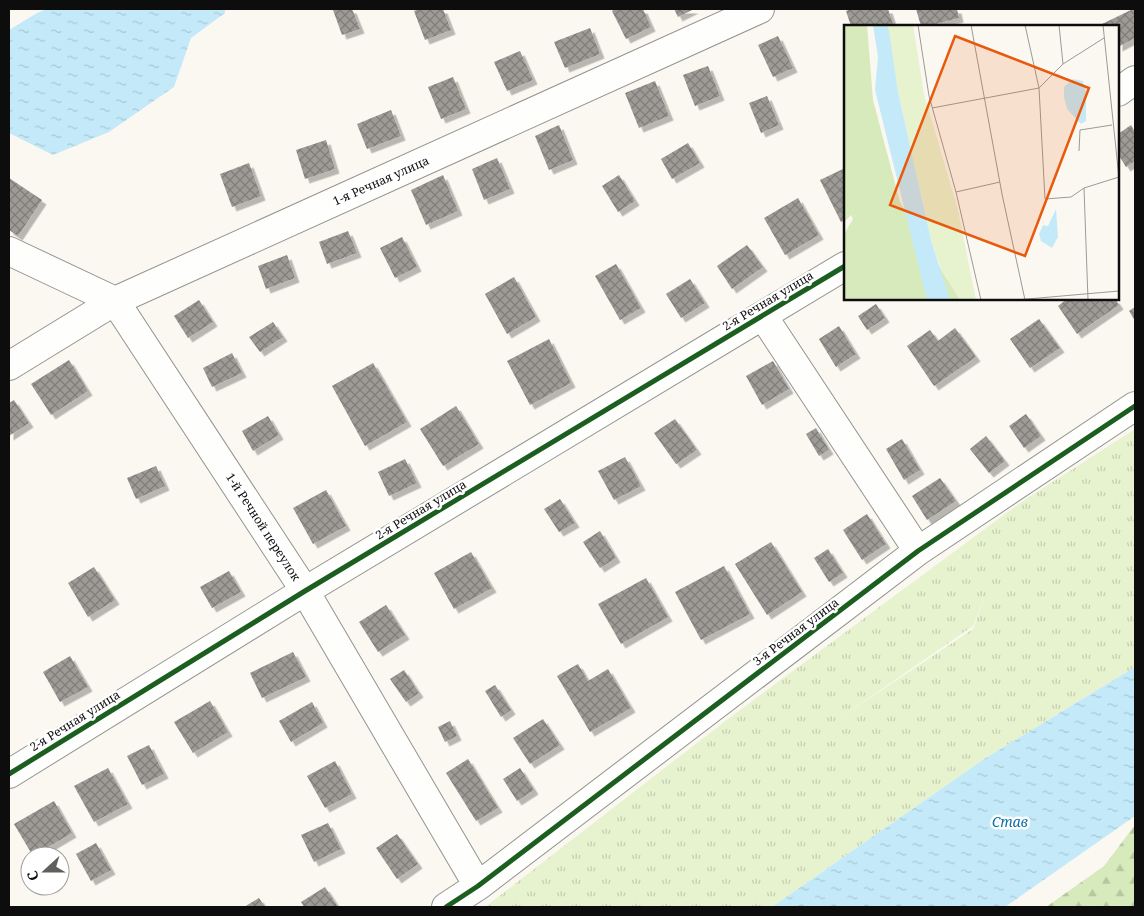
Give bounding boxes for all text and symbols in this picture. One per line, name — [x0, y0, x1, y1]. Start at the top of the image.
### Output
inset map — [844, 25, 1119, 300]
street label: 1-я Речная улица — [330, 152, 432, 209]
street label: 2-я Речная улица — [719, 267, 817, 335]
street label: 1-й Речной переулок — [222, 469, 305, 585]
street label: 2-я Речная улица — [372, 476, 470, 544]
street label: 3-я Речная улица — [749, 594, 842, 670]
street label: 2-я Речная улица — [26, 686, 123, 755]
water label: Став — [992, 812, 1028, 831]
north arrow — [20, 846, 70, 896]
text: С — [22, 868, 43, 884]

